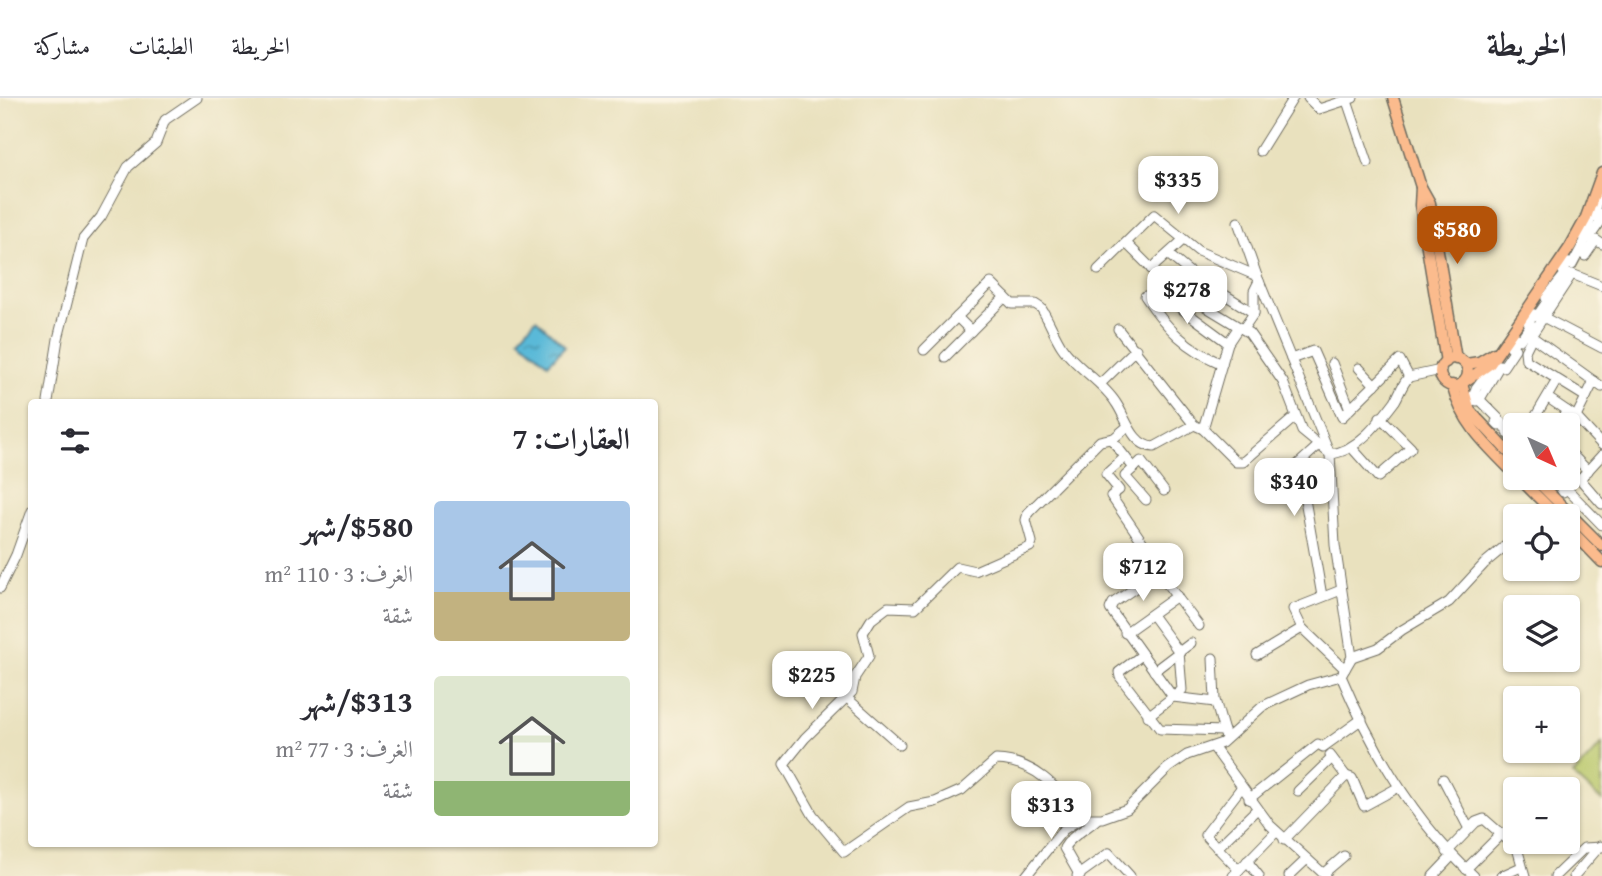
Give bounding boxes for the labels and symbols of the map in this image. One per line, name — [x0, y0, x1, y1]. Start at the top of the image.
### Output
pin: $335 — [1137, 156, 1219, 216]
pin: $580 — [1416, 206, 1498, 266]
pin: $278 — [1146, 266, 1228, 326]
north arrow — [1503, 413, 1580, 490]
pin: $340 — [1253, 458, 1335, 518]
pin: $712 — [1102, 544, 1184, 603]
pin: $225 — [771, 652, 853, 711]
pin: $313 — [1010, 782, 1092, 841]

